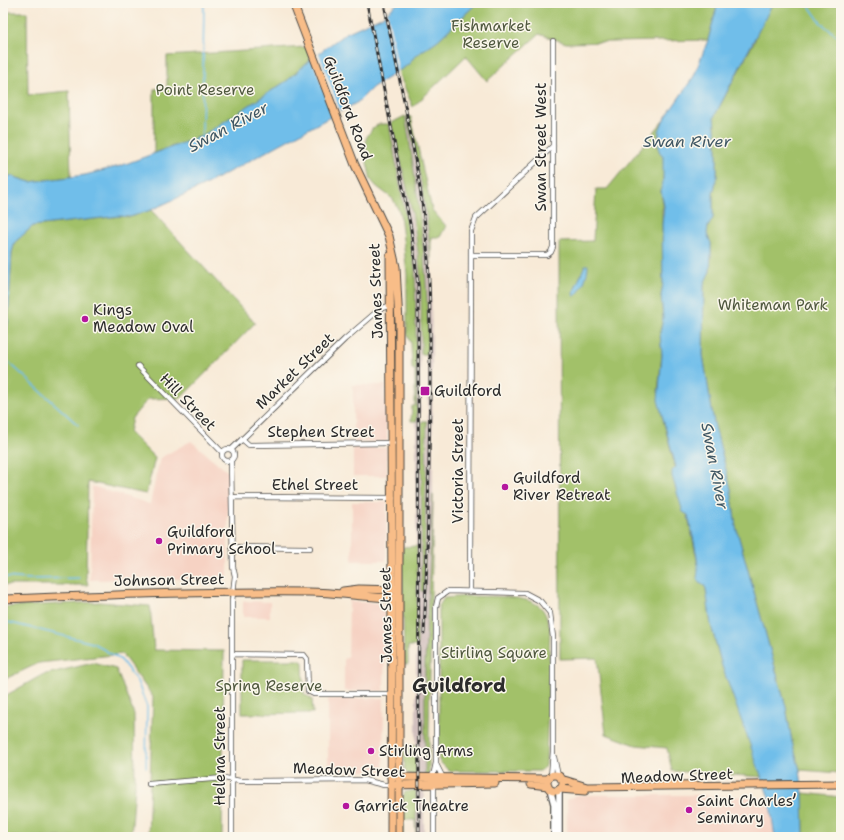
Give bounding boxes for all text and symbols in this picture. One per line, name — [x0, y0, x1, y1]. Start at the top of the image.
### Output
park label: Fishmarket Reserve — [451, 16, 531, 53]
street label: Guildford Road — [319, 53, 377, 164]
park label: Point Reserve — [156, 80, 254, 100]
street label: Swan Street West — [531, 82, 551, 212]
water label: Swan River — [184, 97, 272, 157]
water label: Swan River — [643, 131, 731, 152]
street label: James Street — [364, 243, 388, 339]
park label: Whiteman Park — [718, 295, 828, 315]
place label: Kings Meadow Oval — [93, 300, 194, 337]
marker: Kings Meadow Oval — [80, 314, 90, 324]
street label: Market Street — [251, 328, 339, 414]
street label: Hill Street — [155, 369, 221, 435]
place label: Guildford — [434, 381, 502, 401]
marker: Guildford — [419, 385, 431, 397]
street label: Victoria Street — [448, 418, 468, 524]
water label: Swan River — [696, 421, 734, 512]
street label: Stephen Street — [267, 422, 375, 442]
place label: Guildford River Retreat — [513, 468, 611, 505]
street label: Ethel Street — [272, 475, 358, 495]
marker: Guildford River Retreat — [500, 482, 510, 492]
place label: Guildford Primary School — [167, 522, 276, 559]
marker: Guildford Primary School — [154, 536, 164, 546]
street label: James Street — [375, 567, 397, 663]
street label: Johnson Street — [113, 569, 225, 591]
park label: Stirling Square — [441, 643, 547, 663]
district label: Guildford — [412, 673, 506, 698]
park label: Spring Reserve — [215, 676, 323, 696]
street label: Helena Street — [210, 706, 230, 806]
place label: Stirling Arms — [379, 741, 474, 761]
marker: Stirling Arms — [366, 746, 376, 756]
street label: Meadow Street — [293, 758, 405, 782]
street label: Meadow Street — [621, 764, 733, 788]
place label: Saint Charles’ Seminary — [697, 791, 796, 828]
place label: Garrick Theatre — [354, 796, 469, 816]
marker: Garrick Theatre — [341, 801, 351, 811]
marker: Saint Charles’ Seminary — [684, 805, 694, 815]

